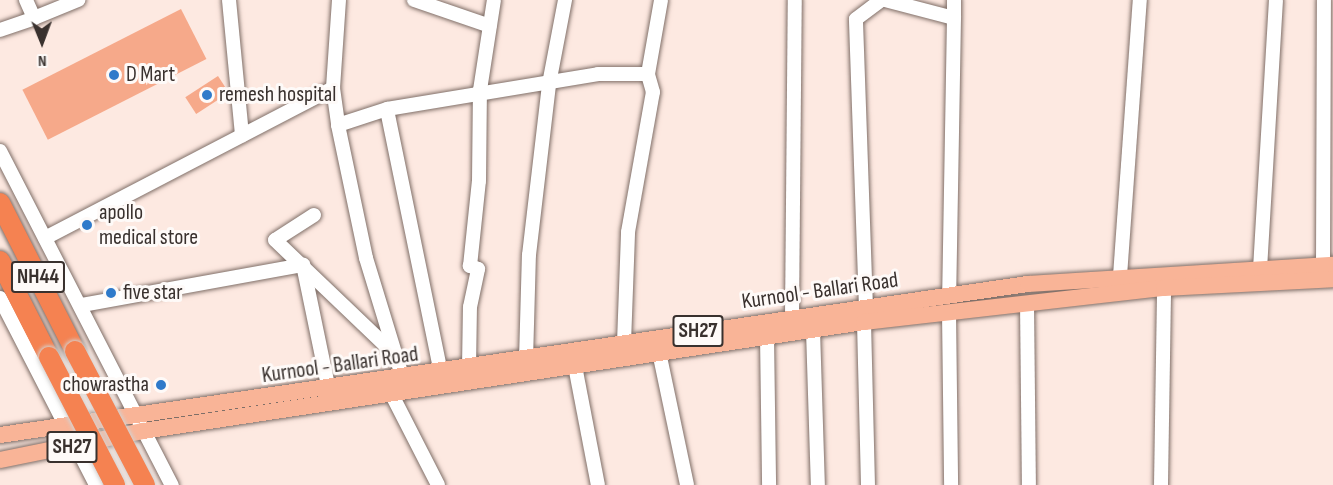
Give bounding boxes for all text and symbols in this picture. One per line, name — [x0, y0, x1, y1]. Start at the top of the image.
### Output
north arrow — [12, 12, 72, 72]
text: N — [38, 51, 47, 70]
place label: D Mart — [126, 62, 175, 88]
marker: D Mart — [107, 68, 121, 82]
place label: remesh hospital — [219, 82, 336, 108]
marker: remesh hospital — [200, 88, 214, 102]
place label: apollo medical store — [99, 199, 198, 250]
marker: apollo medical store — [80, 218, 94, 232]
road number: NH44 — [9, 259, 66, 295]
street label: Kurnool - Ballari Road — [740, 267, 900, 315]
place label: five star — [123, 280, 183, 306]
marker: five star — [104, 286, 118, 300]
road number: SH27 — [671, 313, 725, 349]
street label: Kurnool - Ballari Road — [260, 341, 420, 389]
place label: chowrastha — [62, 372, 149, 398]
marker: chowrastha — [154, 378, 168, 392]
road number: SH27 — [45, 429, 99, 465]

